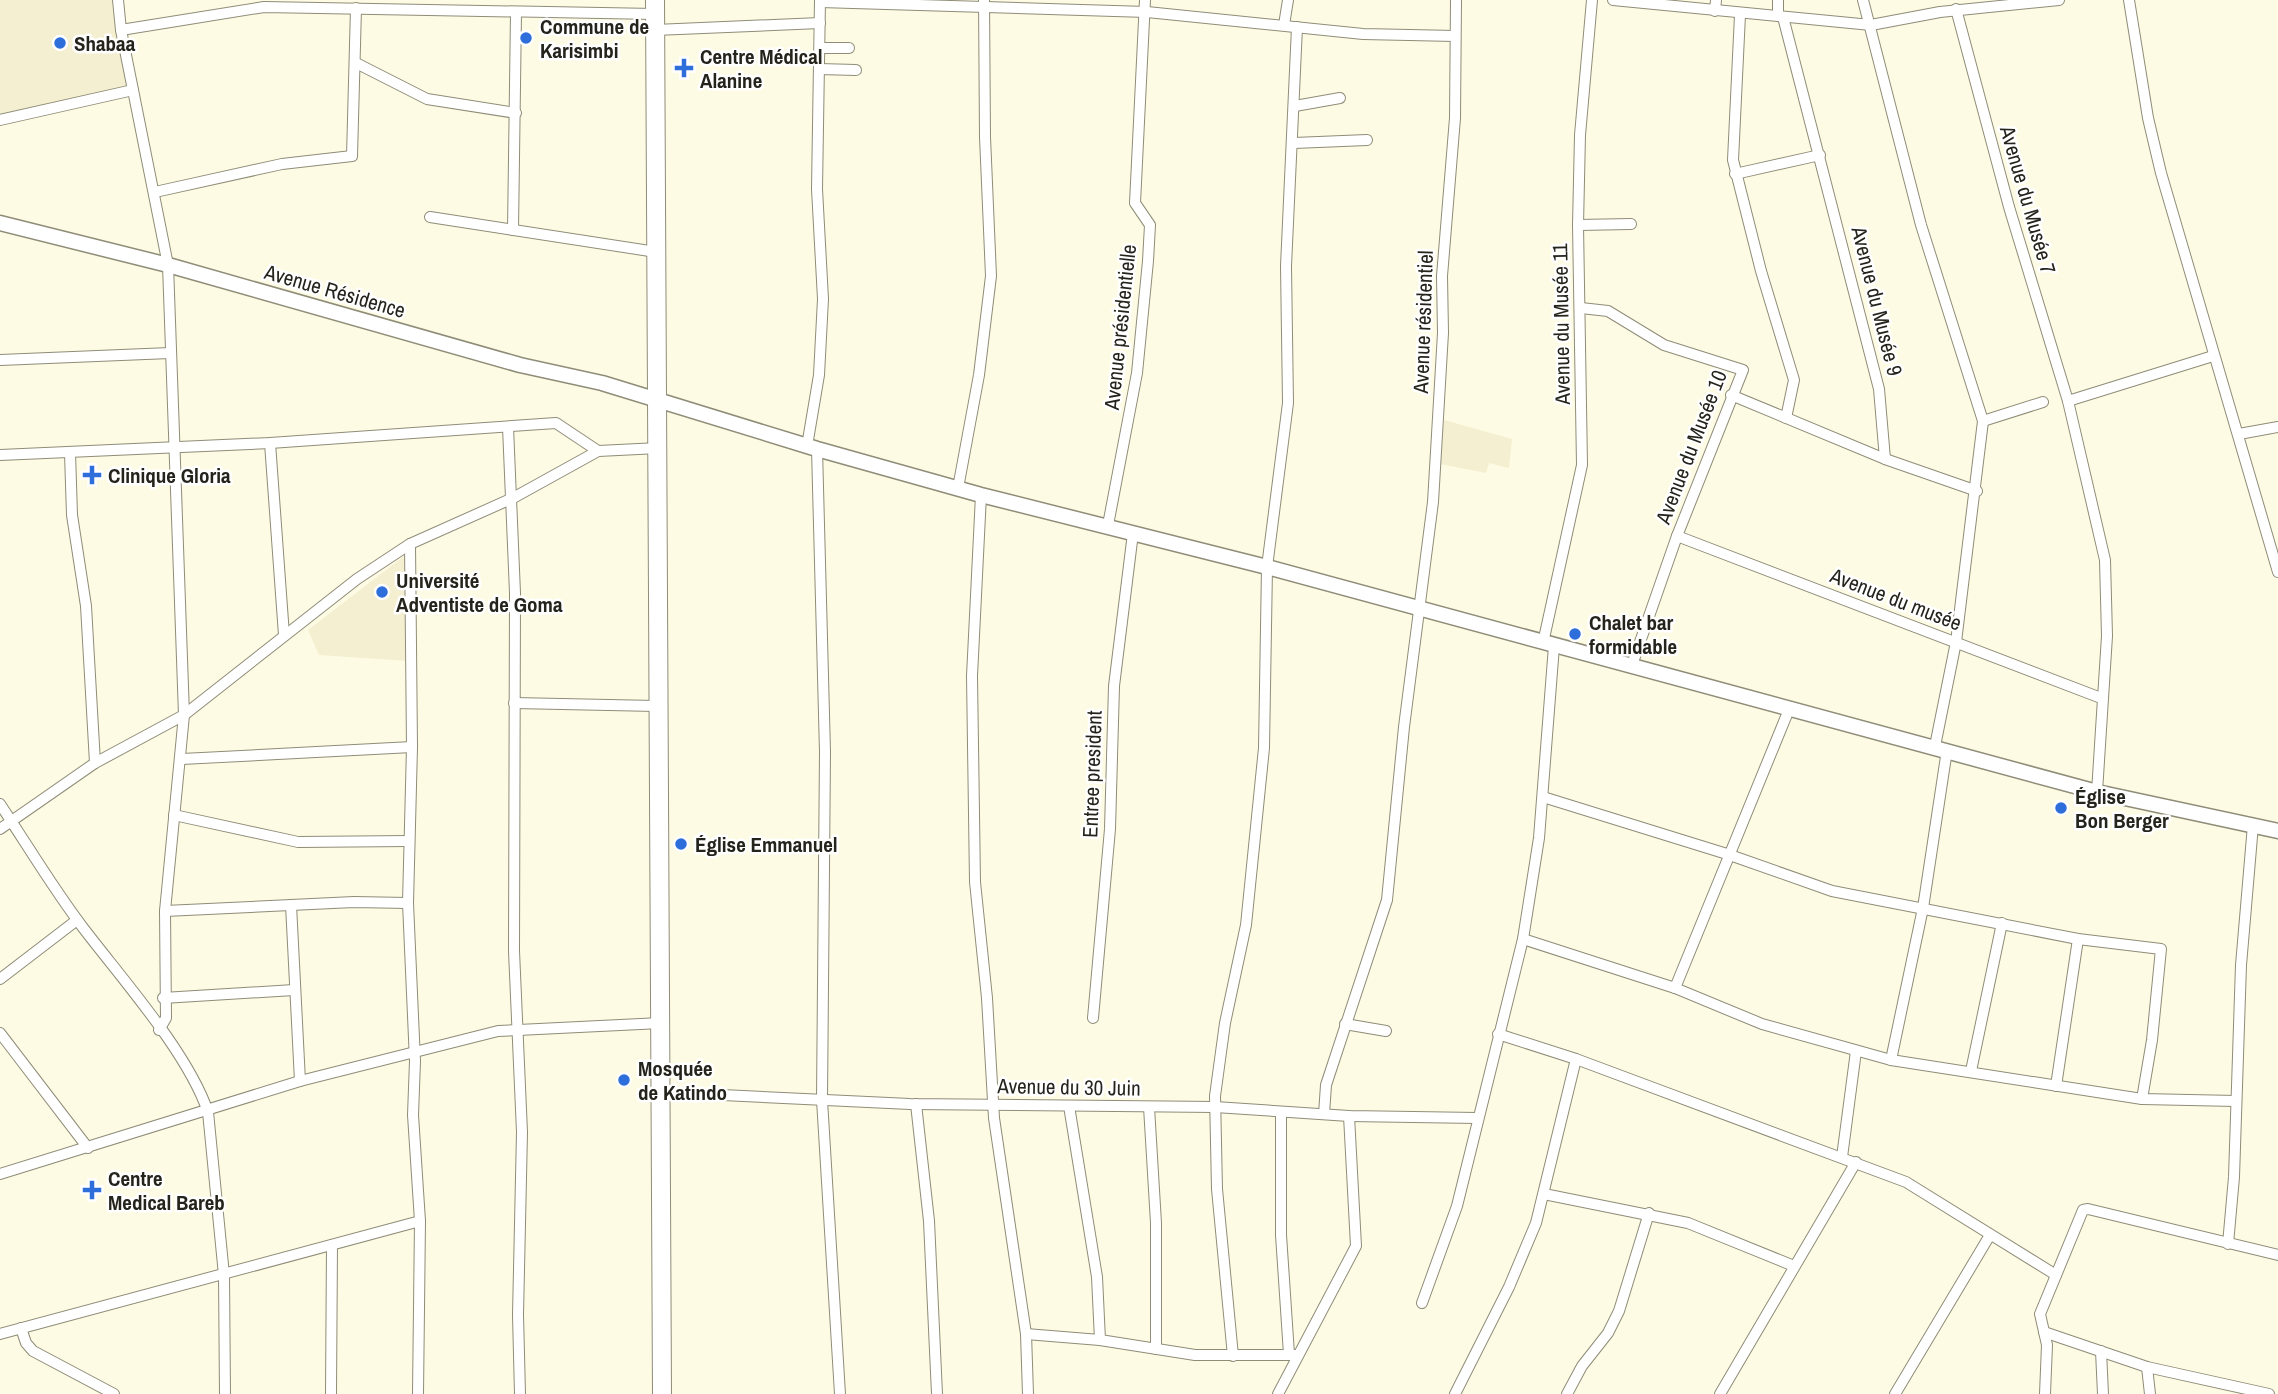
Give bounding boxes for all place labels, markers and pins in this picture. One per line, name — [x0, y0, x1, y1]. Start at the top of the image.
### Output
place label: Commune de Karisimbi — [540, 12, 649, 65]
place label: Shabaa — [74, 29, 136, 58]
marker: Commune de Karisimbi — [518, 30, 534, 46]
marker: Shabaa — [52, 35, 68, 51]
place label: Centre Médical Alanine — [700, 42, 823, 95]
marker: Centre Médical Alanine — [674, 58, 694, 78]
place label: Clinique Gloria — [108, 461, 231, 490]
marker: Clinique Gloria — [82, 465, 102, 485]
place label: Université Adventiste de Goma — [396, 566, 563, 619]
marker: Université Adventiste de Goma — [374, 584, 390, 600]
place label: Chalet bar formidable — [1589, 608, 1677, 661]
marker: Chalet bar formidable — [1567, 626, 1583, 642]
place label: Église Bon Berger — [2075, 782, 2169, 835]
marker: Église Bon Berger — [2053, 800, 2069, 816]
place label: Église Emmanuel — [695, 830, 838, 859]
marker: Église Emmanuel — [673, 836, 689, 852]
place label: Mosquée de Katindo — [638, 1054, 727, 1107]
marker: Mosquée de Katindo — [616, 1072, 632, 1088]
place label: Centre Medical Bareb — [108, 1164, 225, 1217]
marker: Centre Medical Bareb — [82, 1180, 102, 1200]

